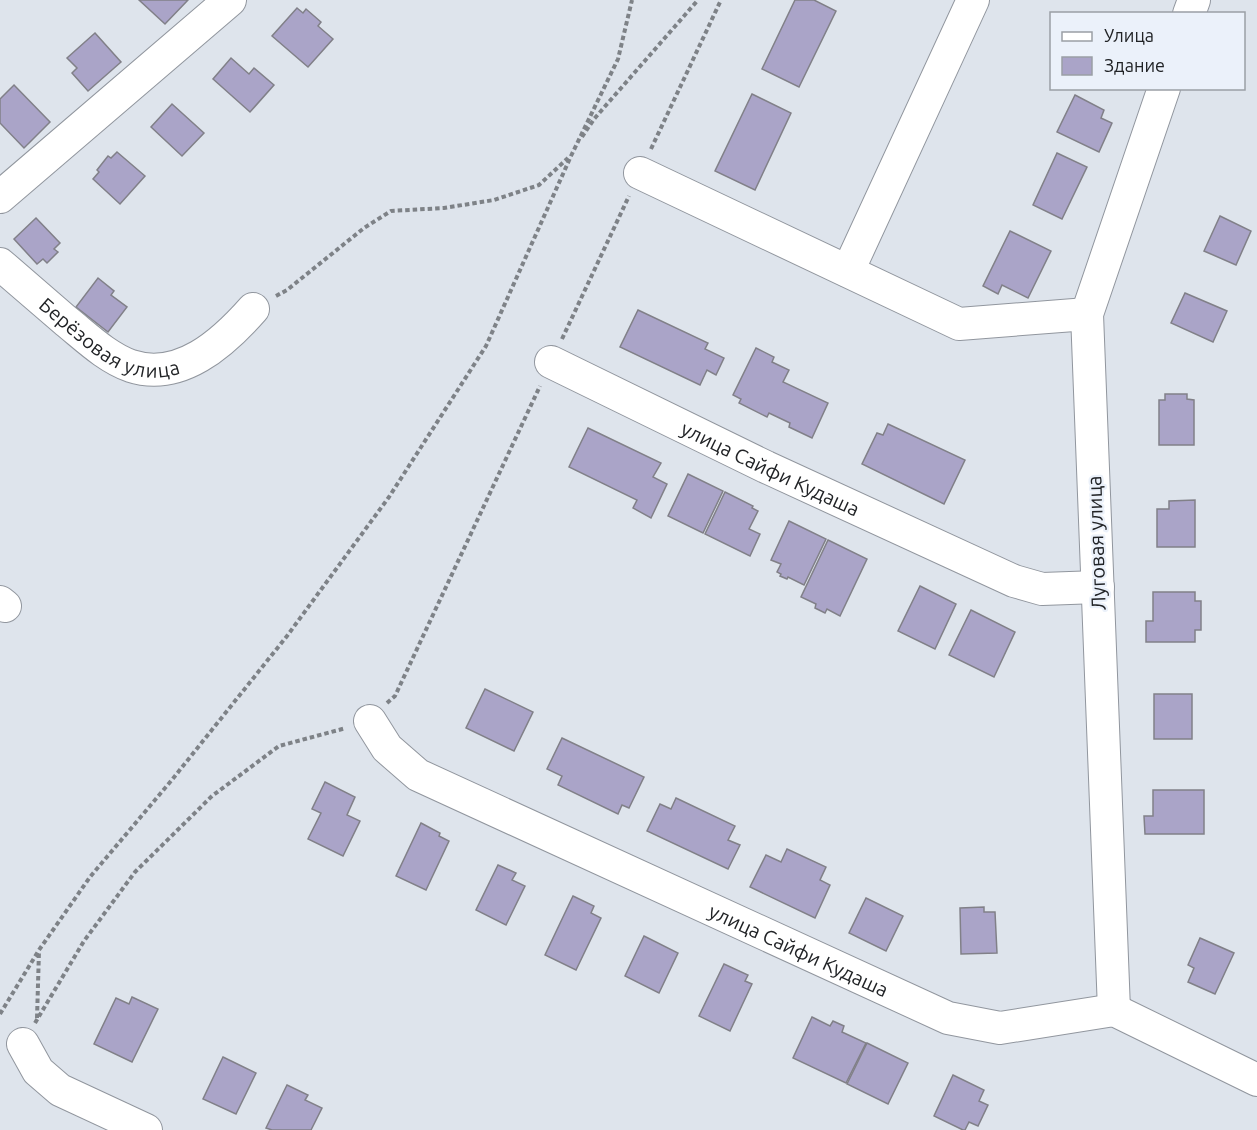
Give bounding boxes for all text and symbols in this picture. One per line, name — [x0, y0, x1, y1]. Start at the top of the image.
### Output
legend — [1050, 12, 1245, 90]
text: Улица — [1104, 25, 1154, 45]
text: Здание — [1104, 55, 1165, 75]
street label: Берёзовая улица — [35, 292, 182, 381]
street label: улица Сайфи Кудаша — [678, 416, 864, 520]
street label: Луговая улица — [1082, 475, 1110, 611]
street label: улица Сайфи Кудаша — [706, 899, 892, 1001]

